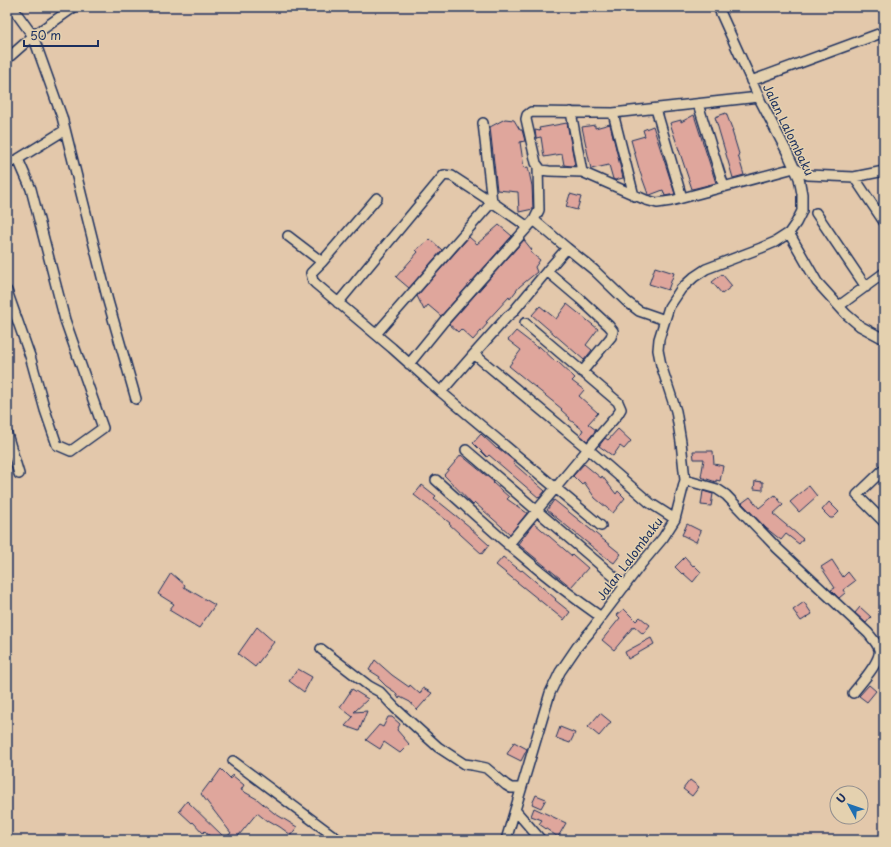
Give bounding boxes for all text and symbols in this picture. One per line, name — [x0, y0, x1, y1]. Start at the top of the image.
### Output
scale bar — [24, 22, 98, 48]
text: 50 m — [30, 26, 61, 44]
street label: Jalan Lalombaku — [759, 81, 819, 179]
street label: Jalan Lalombaku — [592, 513, 667, 604]
north arrow — [829, 785, 869, 825]
text: U — [832, 790, 850, 807]

